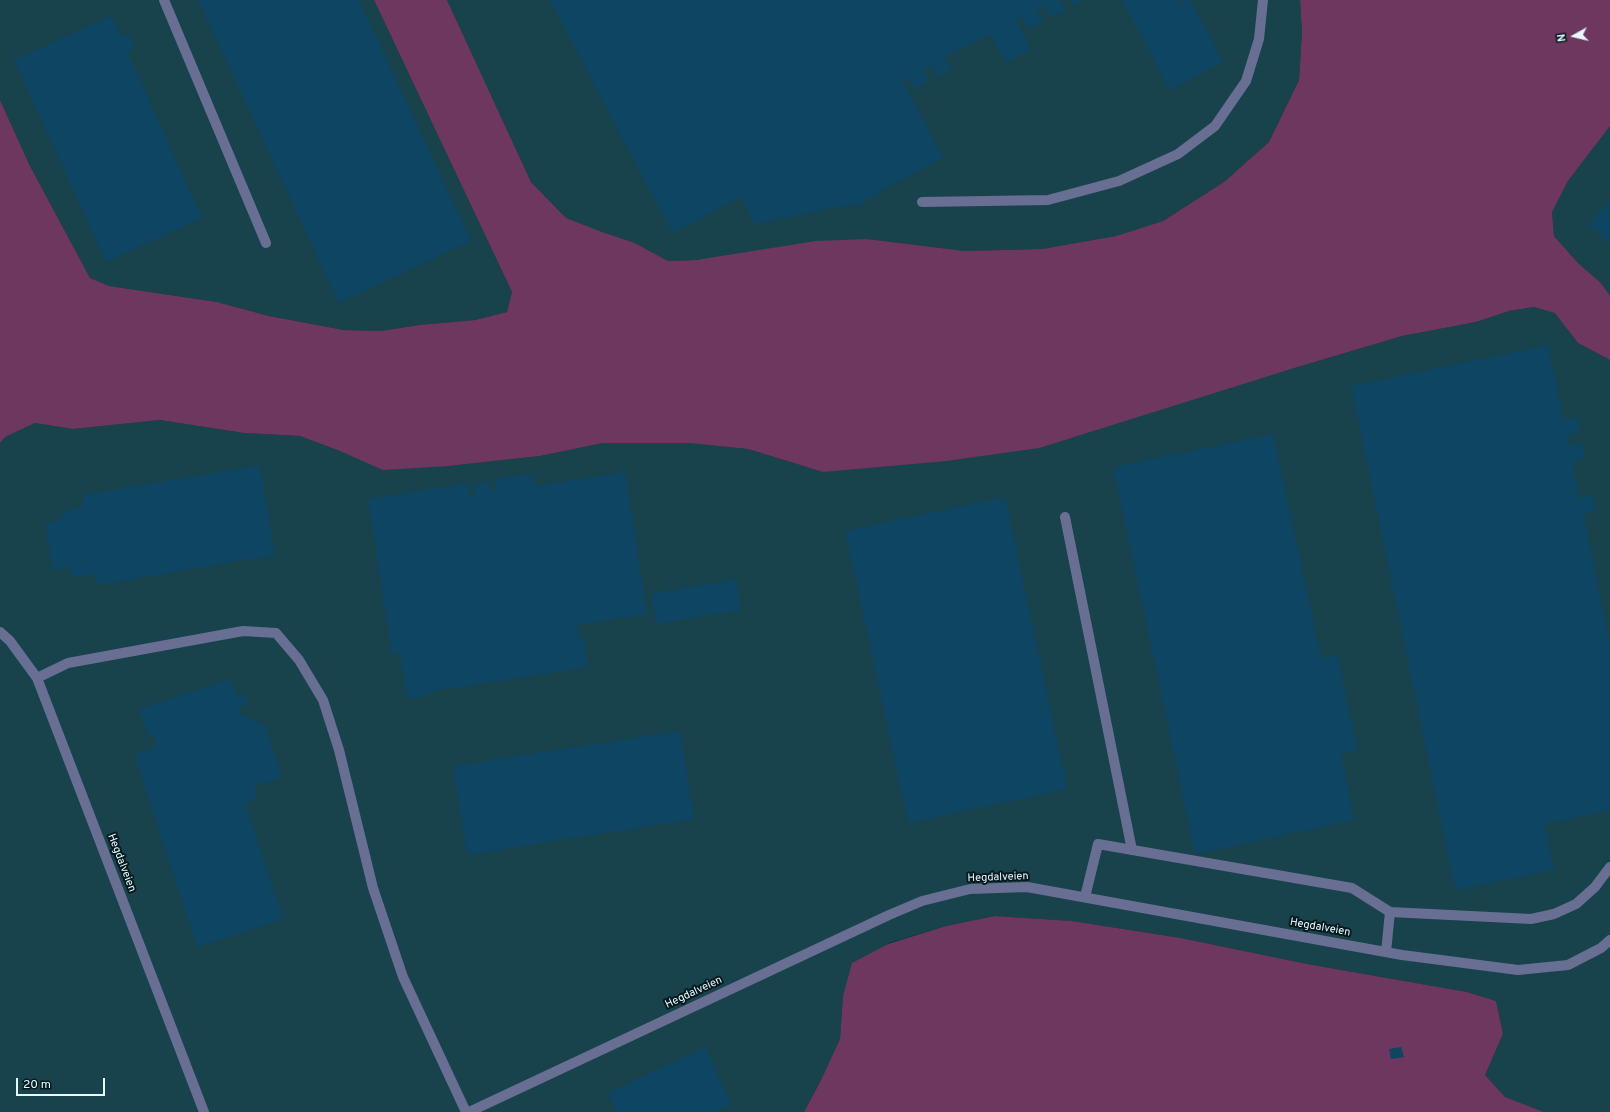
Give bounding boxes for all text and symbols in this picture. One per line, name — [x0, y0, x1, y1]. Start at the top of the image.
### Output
north arrow — [1554, 16, 1594, 56]
text: N — [1555, 33, 1570, 43]
street label: Hegdalveien — [104, 832, 138, 894]
street label: Hegdalveien — [967, 870, 1029, 886]
street label: Hegdalveien — [1289, 916, 1351, 940]
street label: Hegdalveien — [663, 974, 725, 1012]
scale bar — [18, 1070, 107, 1096]
text: 20 m — [23, 1077, 51, 1093]

